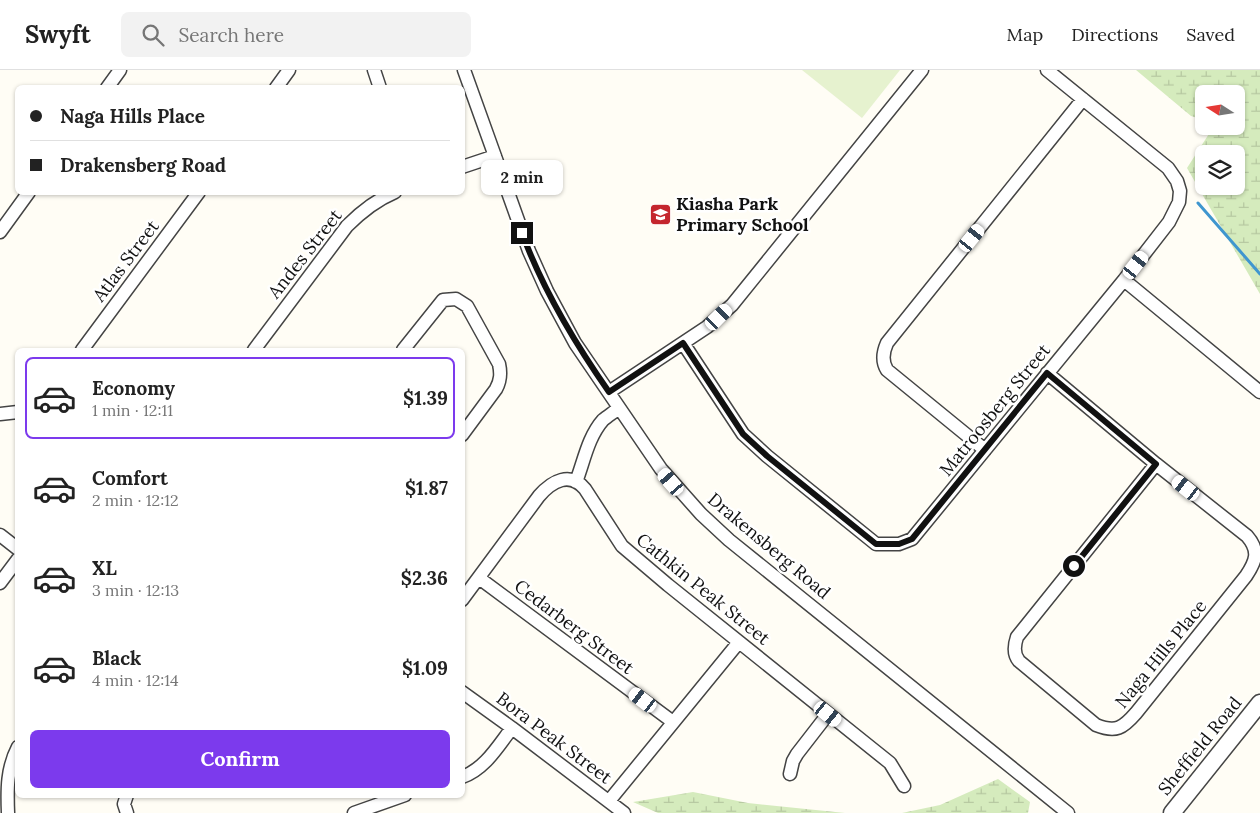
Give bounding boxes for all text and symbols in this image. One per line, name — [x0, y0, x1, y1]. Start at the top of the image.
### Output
search box — [121, 12, 471, 57]
text: Swyft — [25, 19, 91, 50]
icon: search — [139, 21, 167, 49]
text: Search here — [179, 23, 284, 47]
text: Map — [1007, 23, 1043, 46]
text: Directions — [1071, 23, 1158, 46]
text: Saved — [1186, 23, 1235, 46]
north arrow — [1195, 85, 1245, 135]
map controls — [1195, 85, 1245, 195]
text: Naga Hills Place — [60, 104, 205, 128]
button: layers — [1195, 145, 1245, 195]
text: Drakensberg Road — [60, 153, 226, 177]
callout: 2 min — [481, 160, 563, 196]
text: 2 min — [501, 167, 543, 187]
place label: Kiasha Park Primary School — [676, 192, 809, 236]
school or university icon: Kiasha Park Primary School — [648, 202, 672, 226]
street label: Andes Street — [262, 205, 347, 304]
street label: Atlas Street — [87, 215, 164, 307]
route end — [511, 222, 533, 244]
car — [956, 222, 987, 254]
car — [1120, 249, 1151, 281]
car — [702, 301, 735, 333]
street label: Matroosberg Street — [934, 339, 1055, 480]
icon: car — [32, 376, 77, 421]
text: Economy — [92, 376, 175, 400]
text: $1.39 — [403, 386, 448, 410]
text: 1 min · 12:11 — [92, 400, 173, 420]
icon: car — [32, 466, 77, 511]
text: Comfort — [92, 466, 168, 490]
car — [655, 466, 686, 498]
car — [1169, 473, 1202, 503]
text: $1.87 — [405, 476, 448, 500]
street label: Drakensberg Road — [703, 488, 836, 604]
text: 2 min · 12:12 — [92, 490, 179, 510]
street label: Cathkin Peak Street — [632, 528, 775, 649]
route start — [1063, 555, 1085, 577]
icon: car — [32, 556, 77, 601]
text: XL — [92, 556, 117, 580]
text: $2.36 — [401, 566, 448, 590]
street label: Cedarberg Street — [510, 574, 639, 679]
text: 3 min · 12:13 — [92, 580, 179, 600]
street label: Naga Hills Place — [1110, 595, 1212, 713]
icon: car — [32, 646, 77, 691]
text: Black — [92, 646, 141, 670]
text: $1.09 — [402, 656, 448, 680]
text: 4 min · 12:14 — [92, 670, 179, 690]
car — [626, 685, 659, 715]
street label: Bora Peak Street — [492, 687, 617, 789]
street label: Sheffield Road — [1153, 692, 1246, 800]
car — [811, 699, 844, 729]
button: Confirm — [30, 730, 450, 788]

